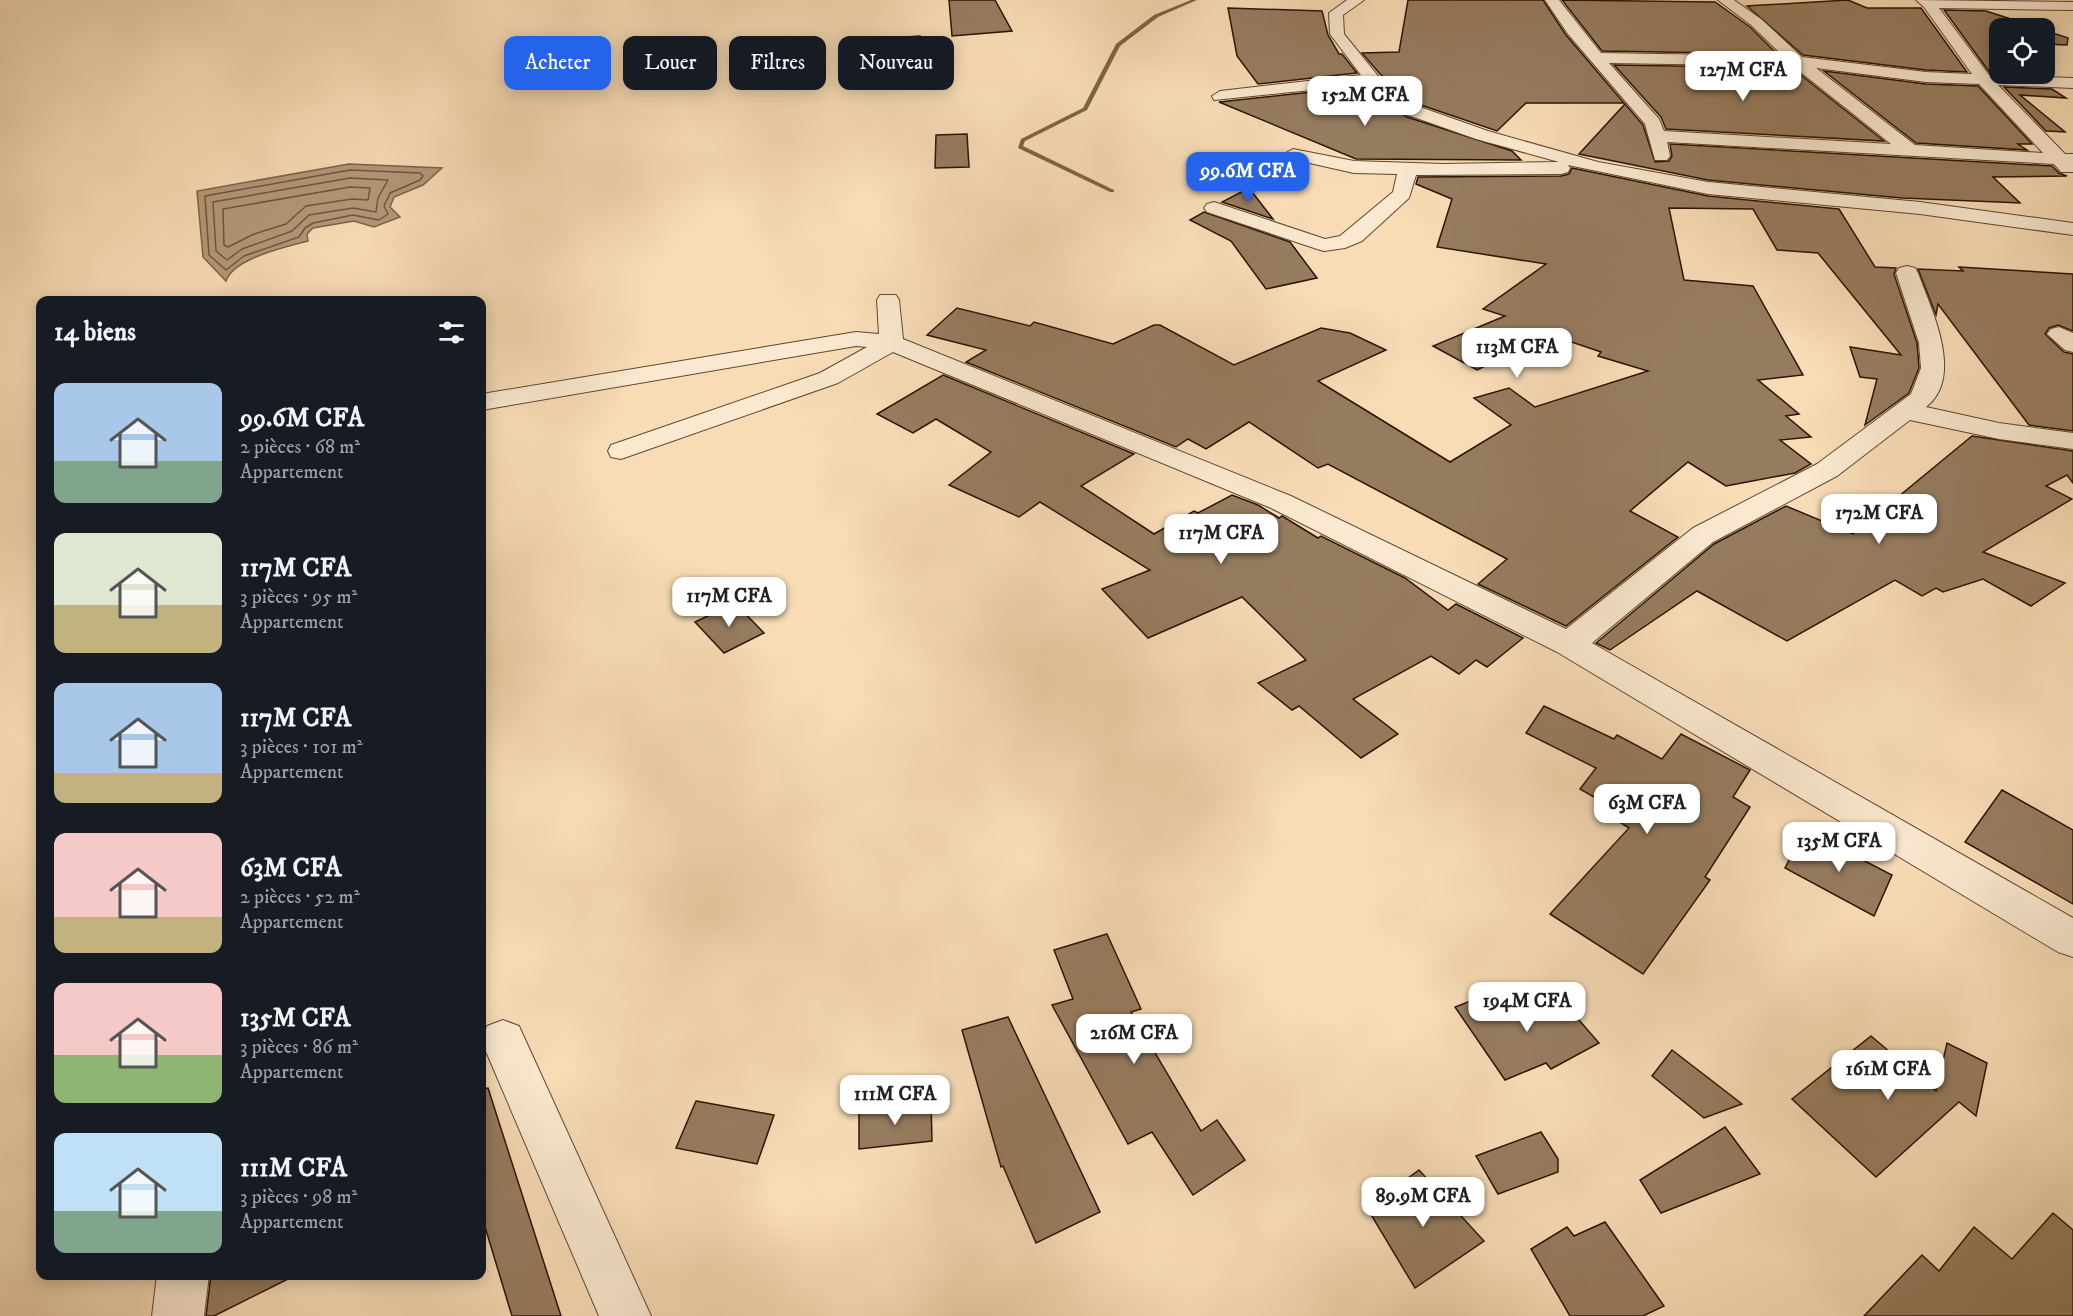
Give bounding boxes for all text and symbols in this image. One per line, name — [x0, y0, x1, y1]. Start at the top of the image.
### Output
map controls — [1989, 18, 2055, 84]
button: locate — [1989, 18, 2055, 84]
chip: Acheter — [504, 36, 611, 90]
chip: Louer — [623, 36, 717, 90]
chip: Filtres — [729, 36, 826, 90]
chip: Nouveau — [838, 36, 954, 90]
pin: 127M CFA — [1681, 51, 1805, 102]
text: 127M CFA — [1699, 58, 1787, 83]
pin: 152M CFA — [1303, 76, 1427, 127]
text: 152M CFA — [1321, 83, 1409, 108]
pin: 99.6M CFA — [1179, 152, 1317, 203]
text: 99.6M CFA — [1200, 159, 1296, 184]
text: 14 biens — [54, 316, 136, 349]
icon: filters — [435, 316, 468, 349]
pin: 113M CFA — [1455, 328, 1579, 379]
text: 113M CFA — [1476, 335, 1558, 360]
text: 99.6M CFA — [240, 402, 364, 435]
icon: home — [102, 407, 174, 479]
text: 2 pièces · 68 m² — [240, 435, 360, 460]
text: Appartement — [240, 460, 343, 485]
pin: 172M CFA — [1817, 494, 1941, 545]
text: 172M CFA — [1835, 501, 1923, 526]
pin: 117M CFA — [1159, 514, 1283, 565]
text: 117M CFA — [1178, 521, 1264, 546]
text: 117M CFA — [240, 552, 351, 585]
icon: home — [102, 557, 174, 629]
pin: 117M CFA — [667, 577, 791, 628]
text: 117M CFA — [686, 584, 772, 609]
text: 3 pièces · 95 m² — [240, 585, 357, 610]
text: Appartement — [240, 610, 343, 635]
text: 117M CFA — [240, 702, 351, 735]
icon: home — [102, 707, 174, 779]
text: 3 pièces · 101 m² — [240, 735, 363, 760]
text: Appartement — [240, 760, 343, 785]
pin: 63M CFA — [1592, 784, 1702, 835]
text: 63M CFA — [1608, 791, 1686, 816]
pin: 135M CFA — [1777, 822, 1901, 873]
text: 135M CFA — [1796, 829, 1882, 854]
text: 63M CFA — [240, 852, 342, 885]
icon: home — [102, 857, 174, 929]
text: 2 pièces · 52 m² — [240, 885, 360, 910]
text: Appartement — [240, 910, 343, 935]
pin: 194M CFA — [1465, 982, 1589, 1033]
text: 194M CFA — [1482, 989, 1572, 1014]
text: 135M CFA — [240, 1002, 351, 1035]
icon: home — [102, 1007, 174, 1079]
pin: 216M CFA — [1072, 1014, 1196, 1065]
text: 216M CFA — [1090, 1021, 1178, 1046]
text: 3 pièces · 86 m² — [240, 1035, 358, 1060]
pin: 161M CFA — [1826, 1050, 1950, 1101]
text: 161M CFA — [1845, 1057, 1931, 1082]
text: Appartement — [240, 1060, 343, 1085]
pin: 111M CFA — [833, 1075, 957, 1126]
text: 111M CFA — [854, 1082, 936, 1107]
text: 111M CFA — [240, 1152, 347, 1185]
icon: home — [102, 1157, 174, 1229]
pin: 89.9M CFA — [1354, 1177, 1492, 1228]
text: 89.9M CFA — [1375, 1184, 1471, 1209]
text: 3 pièces · 98 m² — [240, 1185, 357, 1210]
text: Appartement — [240, 1210, 343, 1235]

